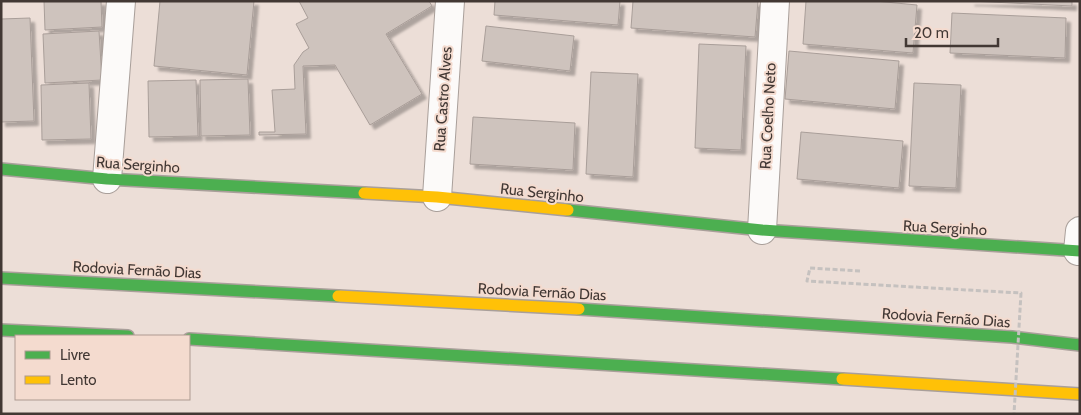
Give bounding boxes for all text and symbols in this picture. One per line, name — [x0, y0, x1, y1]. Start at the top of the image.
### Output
scale bar — [906, 15, 998, 47]
text: 20 m — [914, 24, 949, 42]
street label: Rua Castro Alves — [430, 46, 456, 152]
street label: Rua Coelho Neto — [756, 62, 780, 170]
street label: Rua Serginho — [95, 153, 181, 177]
street label: Rua Serginho — [499, 180, 585, 206]
street label: Rua Serginho — [903, 217, 987, 239]
street label: Rodovia Fernão Dias — [72, 258, 202, 282]
street label: Rodovia Fernão Dias — [477, 280, 607, 304]
street label: Rodovia Fernão Dias — [881, 305, 1011, 331]
legend — [15, 335, 190, 400]
text: Livre — [60, 346, 91, 364]
text: Lento — [60, 371, 97, 389]

